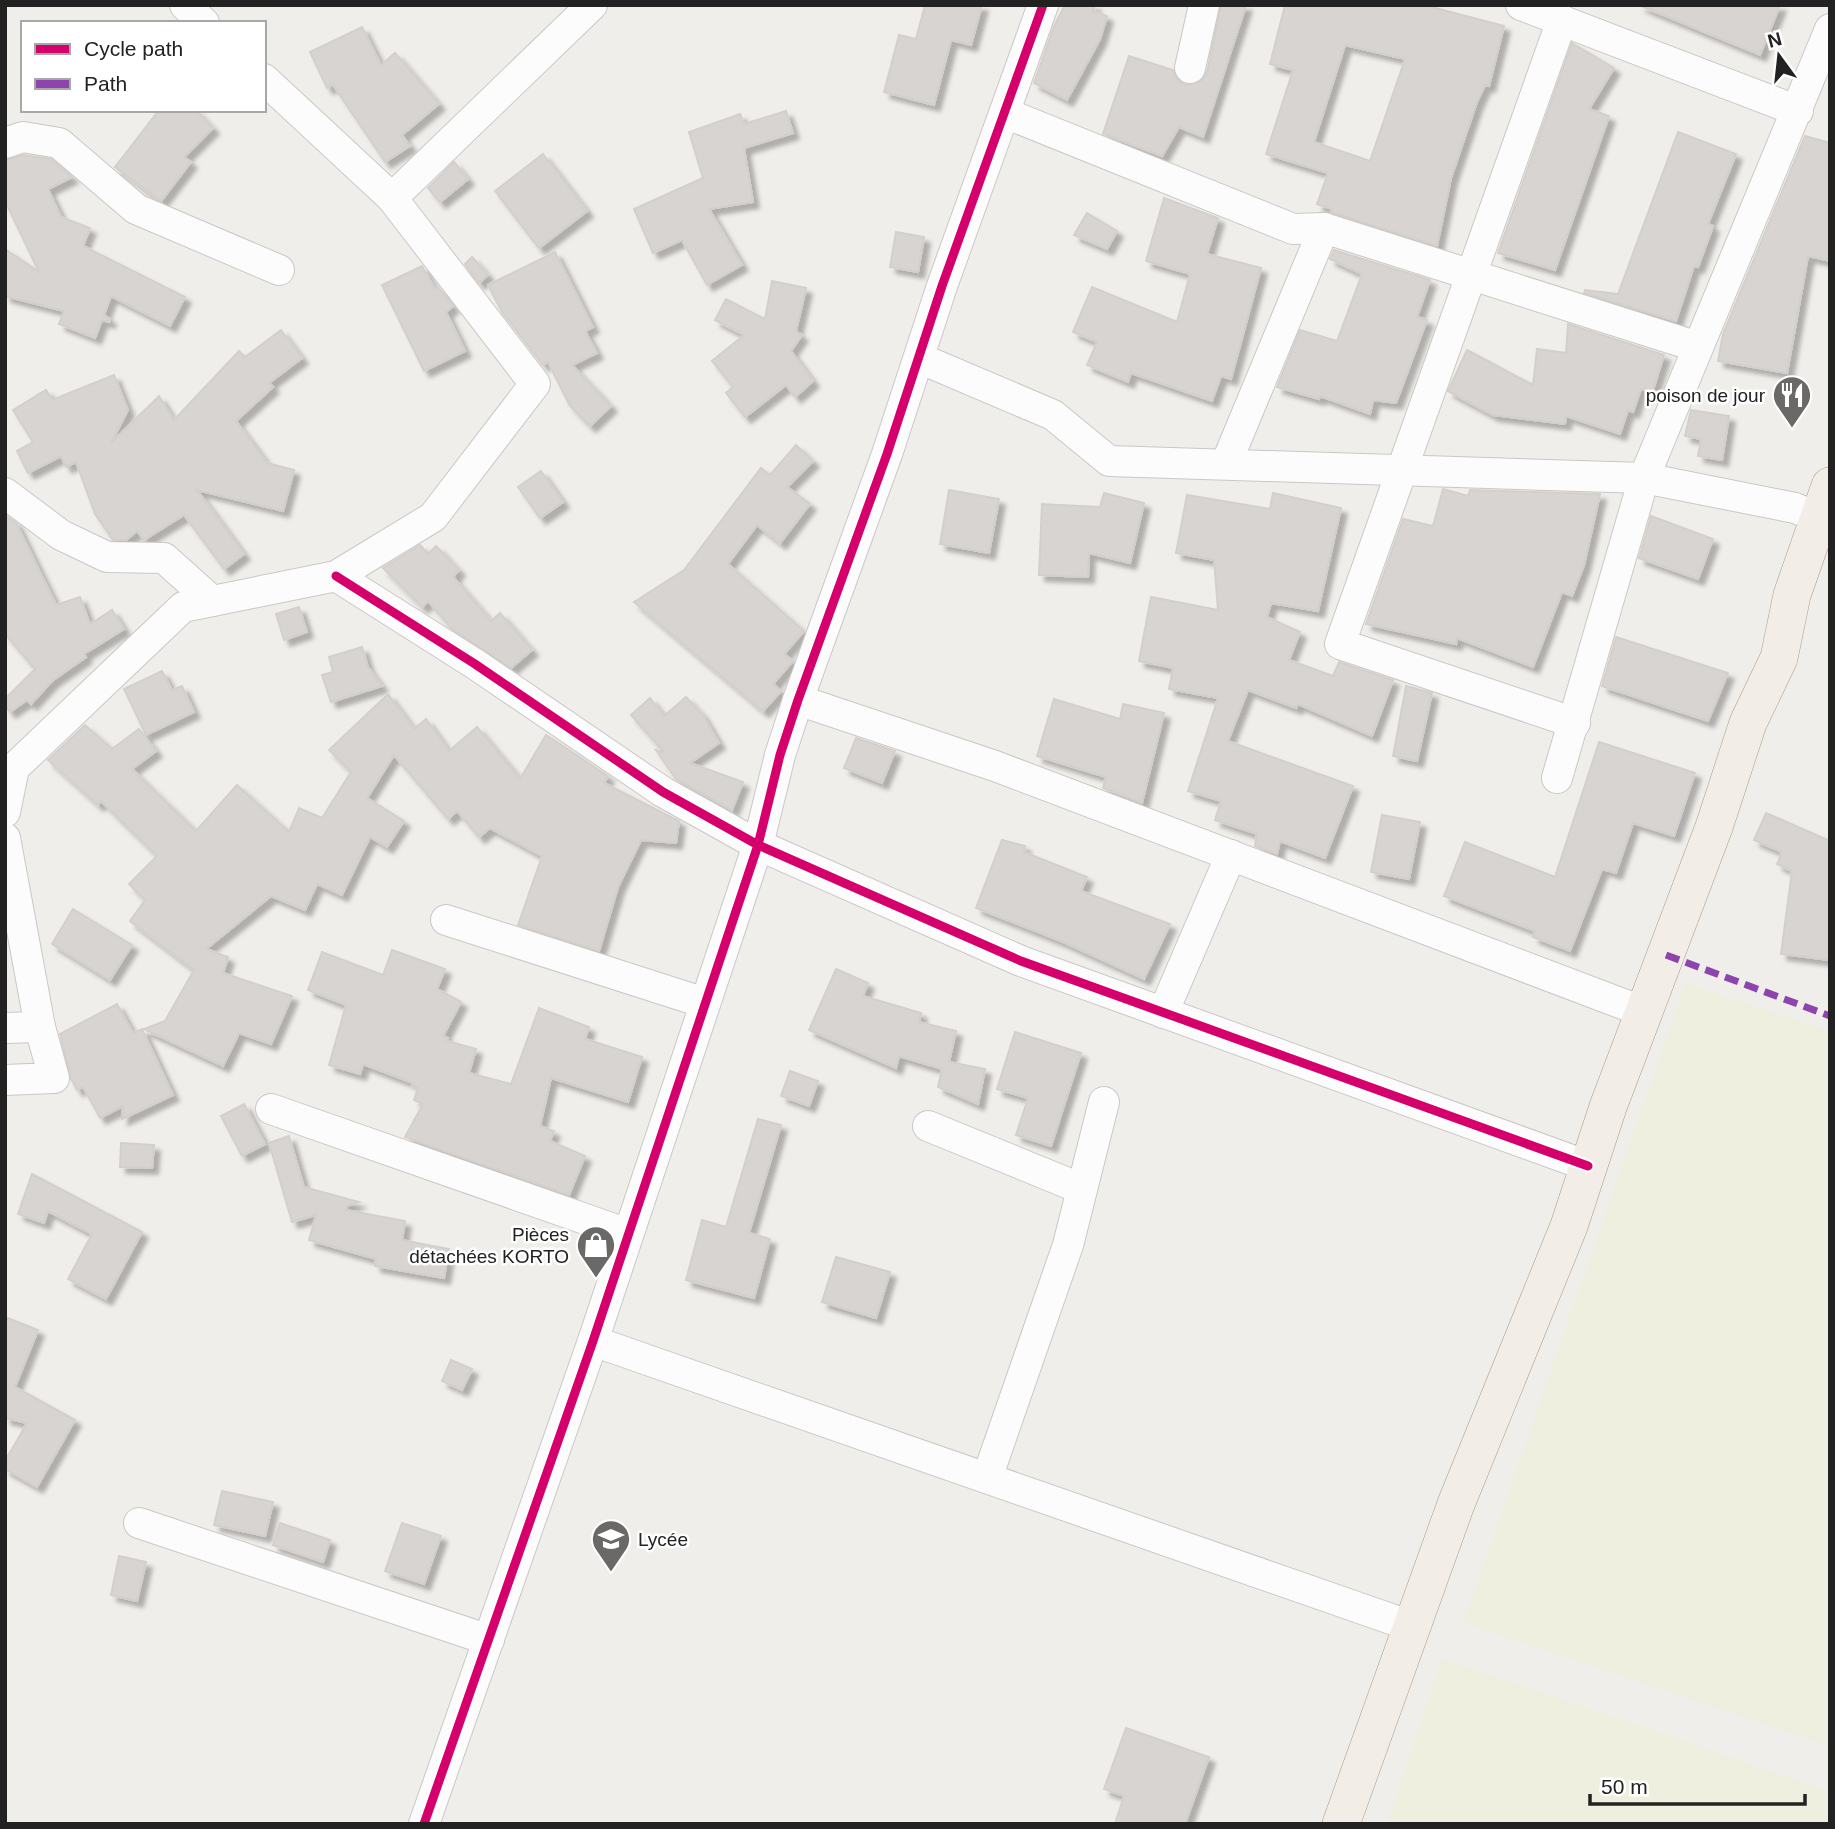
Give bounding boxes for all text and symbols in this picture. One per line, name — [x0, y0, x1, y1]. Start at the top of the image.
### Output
legend — [21, 21, 266, 112]
north arrow — [1744, 21, 1814, 91]
text: N — [1765, 28, 1784, 52]
text: Cycle path — [84, 37, 183, 60]
text: Path — [84, 72, 127, 95]
restaurant icon: poison de jour — [1771, 374, 1813, 429]
place label: poison de jour — [1646, 385, 1766, 406]
place label: Pièces détachées KORTO — [409, 1224, 569, 1267]
shop icon: Pièces détachées KORTO — [575, 1224, 617, 1279]
school or university icon: Lycée — [590, 1518, 632, 1573]
place label: Lycée — [638, 1529, 688, 1550]
scale bar — [1590, 1762, 1805, 1806]
text: 50 m — [1601, 1775, 1648, 1798]

